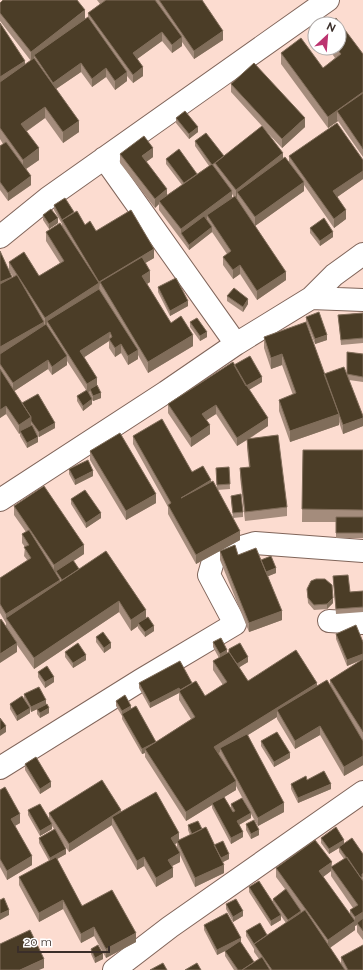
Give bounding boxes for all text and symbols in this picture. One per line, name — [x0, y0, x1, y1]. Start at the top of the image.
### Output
north arrow — [307, 16, 347, 56]
text: N — [325, 20, 338, 35]
scale bar — [18, 928, 109, 954]
text: 20 m — [24, 935, 52, 949]

